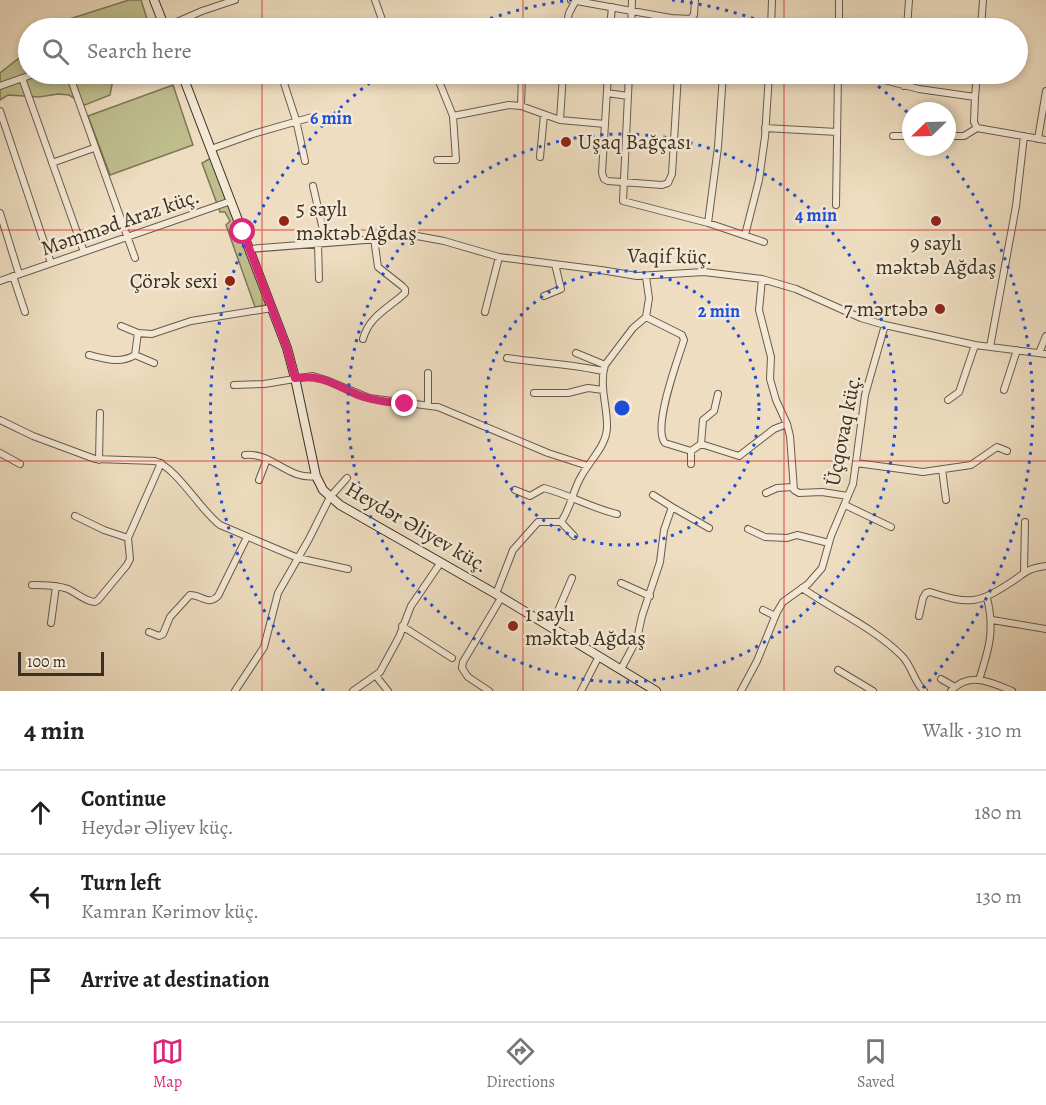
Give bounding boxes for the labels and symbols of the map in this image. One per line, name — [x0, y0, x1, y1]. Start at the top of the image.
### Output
north arrow — [902, 102, 956, 156]
text: 6 min — [310, 106, 352, 130]
place label: Uşaq Bağçası — [578, 128, 691, 156]
marker: Uşaq Bağçası — [559, 135, 573, 149]
street label: Məmməd Araz küç. — [37, 182, 203, 262]
place label: 5 saylı məktəb Ağdaş — [296, 195, 417, 247]
text: 4 min — [795, 203, 837, 227]
marker: 5 saylı məktəb Ağdaş — [277, 214, 291, 228]
marker: 9 saylı məktəb Ağdaş — [929, 214, 943, 228]
route start — [229, 218, 255, 244]
place label: 9 saylı məktəb Ağdaş — [876, 229, 996, 281]
street label: Vaqif küç. — [626, 241, 713, 271]
place label: Çörək sexi — [130, 267, 218, 295]
marker: Çörək sexi — [223, 274, 237, 288]
place label: 7 mərtəbə — [844, 295, 928, 323]
text: 2 min — [698, 299, 740, 323]
marker: 7 mərtəbə — [933, 302, 947, 316]
street label: Üçqovaq küç. — [818, 372, 868, 488]
route end — [391, 390, 417, 416]
centre of rings — [612, 398, 632, 418]
street label: Heydər Əliyev küç. — [341, 475, 493, 579]
place label: 1 saylı məktəb Ağdaş — [525, 600, 646, 652]
marker: 1 saylı məktəb Ağdaş — [506, 619, 520, 633]
scale bar — [18, 649, 104, 676]

